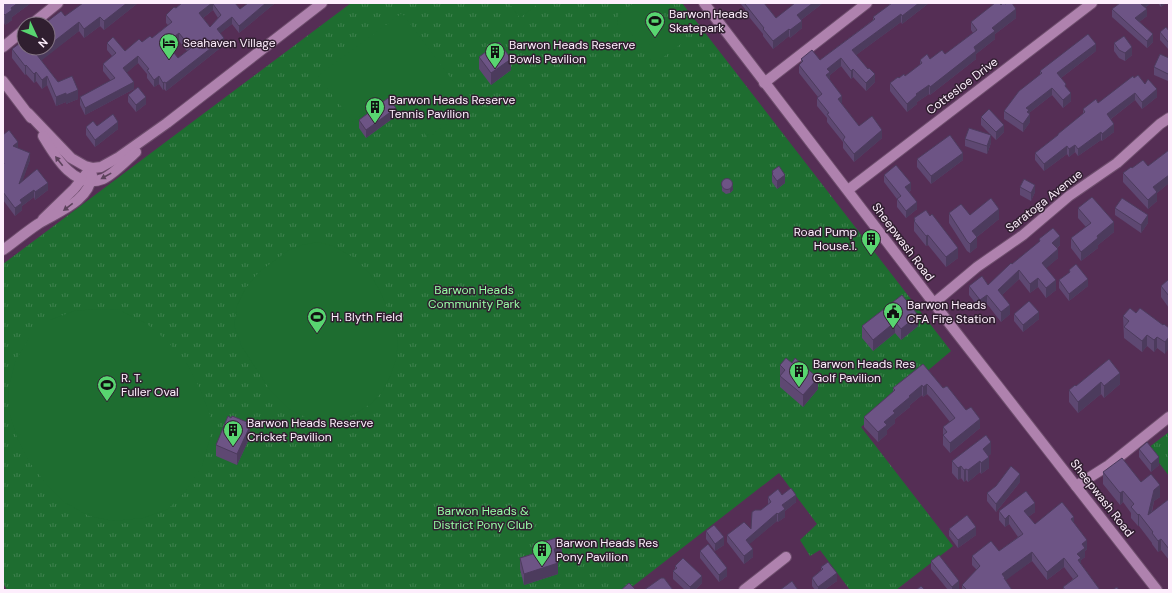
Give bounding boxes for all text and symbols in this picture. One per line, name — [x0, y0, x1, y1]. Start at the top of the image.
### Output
place label: Barwon Heads Skatepark — [669, 6, 748, 36]
sports icon: Barwon Heads Skatepark — [644, 10, 666, 38]
north arrow — [16, 16, 56, 56]
hotel icon: Seahaven Village — [158, 32, 180, 60]
text: N — [35, 35, 51, 51]
place label: Seahaven Village — [183, 35, 276, 51]
place label: Barwon Heads Reserve Bowls Pavilion — [509, 37, 635, 67]
building icon: Barwon Heads Reserve Bowls Pavilion — [484, 41, 506, 69]
street label: Cottesloe Drive — [923, 54, 1001, 118]
place label: Barwon Heads Reserve Tennis Pavilion — [389, 92, 515, 122]
building icon: Barwon Heads Reserve Tennis Pavilion — [364, 96, 386, 124]
one-way arrow — [55, 155, 64, 166]
street label: Saratoga Avenue — [1002, 166, 1086, 236]
one-way arrow — [100, 173, 112, 180]
street label: Sheepwash Road — [868, 200, 938, 284]
one-way arrow — [63, 203, 73, 211]
place label: Road Pump House.1. — [794, 224, 857, 254]
building icon: Road Pump House.1. — [860, 228, 882, 256]
park label: Barwon Heads Community Park — [428, 282, 520, 312]
place label: Barwon Heads CFA Fire Station — [907, 297, 996, 327]
public building icon: Barwon Heads CFA Fire Station — [882, 301, 904, 329]
sports icon: H. Blyth Field — [306, 306, 328, 334]
place label: H. Blyth Field — [331, 309, 402, 325]
place label: Barwon Heads Res Golf Pavilion — [813, 356, 915, 386]
building icon: Barwon Heads Res Golf Pavilion — [788, 360, 810, 388]
place label: R. T. Fuller Oval — [121, 370, 179, 400]
sports icon: R. T. Fuller Oval — [96, 374, 118, 402]
place label: Barwon Heads Reserve Cricket Pavilion — [247, 415, 373, 445]
building icon: Barwon Heads Reserve Cricket Pavilion — [222, 419, 244, 447]
street label: Sheepwash Road — [1067, 456, 1137, 540]
park label: Barwon Heads & District Pony Club — [433, 503, 533, 533]
place label: Barwon Heads Res Pony Pavilion — [556, 535, 658, 565]
building icon: Barwon Heads Res Pony Pavilion — [531, 539, 553, 567]

